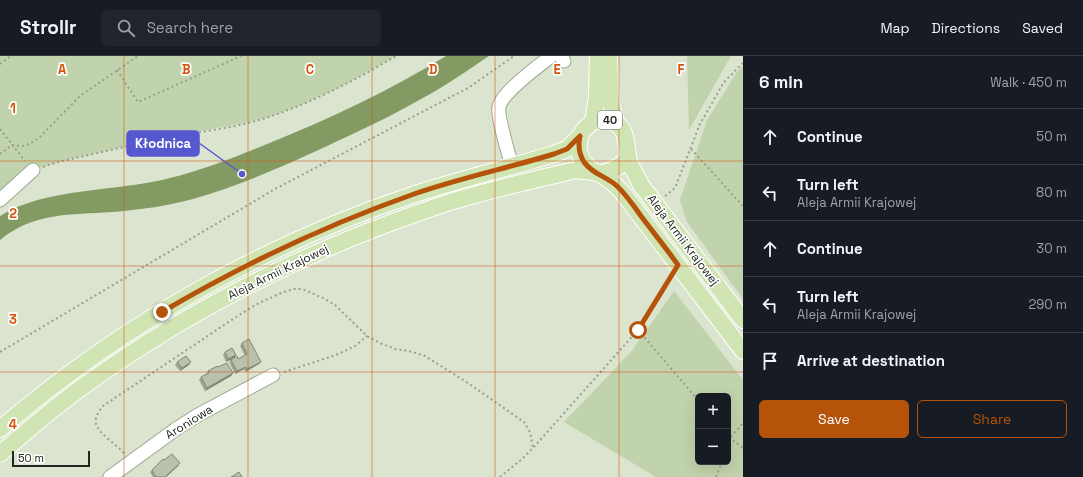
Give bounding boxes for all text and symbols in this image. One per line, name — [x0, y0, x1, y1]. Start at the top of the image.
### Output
search box — [101, 10, 381, 46]
text: Strollr — [20, 15, 77, 40]
icon: search — [115, 17, 137, 39]
text: Search here — [147, 18, 233, 37]
text: Map — [880, 19, 910, 37]
text: Directions — [932, 19, 1000, 37]
text: Saved — [1022, 19, 1063, 37]
text: A — [58, 61, 67, 78]
text: B — [182, 61, 191, 78]
text: C — [306, 61, 314, 78]
text: D — [429, 61, 438, 78]
text: E — [553, 61, 561, 78]
text: F — [678, 61, 685, 78]
text: 6 min — [759, 71, 803, 93]
text: Walk · 450 m — [990, 74, 1067, 91]
text: 1 — [10, 100, 16, 117]
road number: 40 — [598, 111, 622, 129]
icon: ahead — [759, 126, 781, 148]
text: Continue — [797, 127, 863, 146]
text: 50 m — [1036, 128, 1067, 145]
callout: Kłodnica — [127, 131, 199, 156]
text: Kłodnica — [135, 135, 192, 152]
text: Turn left — [797, 175, 859, 194]
icon: left — [759, 182, 781, 204]
text: 80 m — [1036, 184, 1067, 201]
street label: Aleja Armii Krajowej — [643, 191, 723, 289]
text: Aleja Armii Krajowej — [797, 194, 916, 211]
text: 2 — [9, 205, 17, 222]
icon: ahead — [759, 238, 781, 260]
text: Continue — [797, 239, 863, 258]
text: 30 m — [1036, 240, 1067, 257]
street label: Aleja Armii Krajowej — [225, 241, 331, 303]
text: Turn left — [797, 287, 859, 306]
icon: left — [759, 294, 781, 316]
text: 290 m — [1028, 296, 1067, 313]
route end — [153, 303, 171, 321]
text: Aleja Armii Krajowej — [797, 306, 916, 323]
text: 3 — [9, 311, 17, 328]
route start — [629, 321, 647, 339]
icon: arrive — [759, 350, 781, 372]
text: Arrive at destination — [797, 351, 945, 370]
map controls — [695, 393, 731, 465]
button: + — [695, 393, 731, 429]
button: Save — [759, 400, 909, 438]
button: Share — [917, 400, 1067, 438]
street label: Aroniowa — [162, 401, 216, 443]
text: 4 — [9, 416, 17, 433]
button: − — [695, 429, 731, 465]
scale bar — [12, 449, 90, 468]
text: 50 m — [18, 451, 44, 465]

